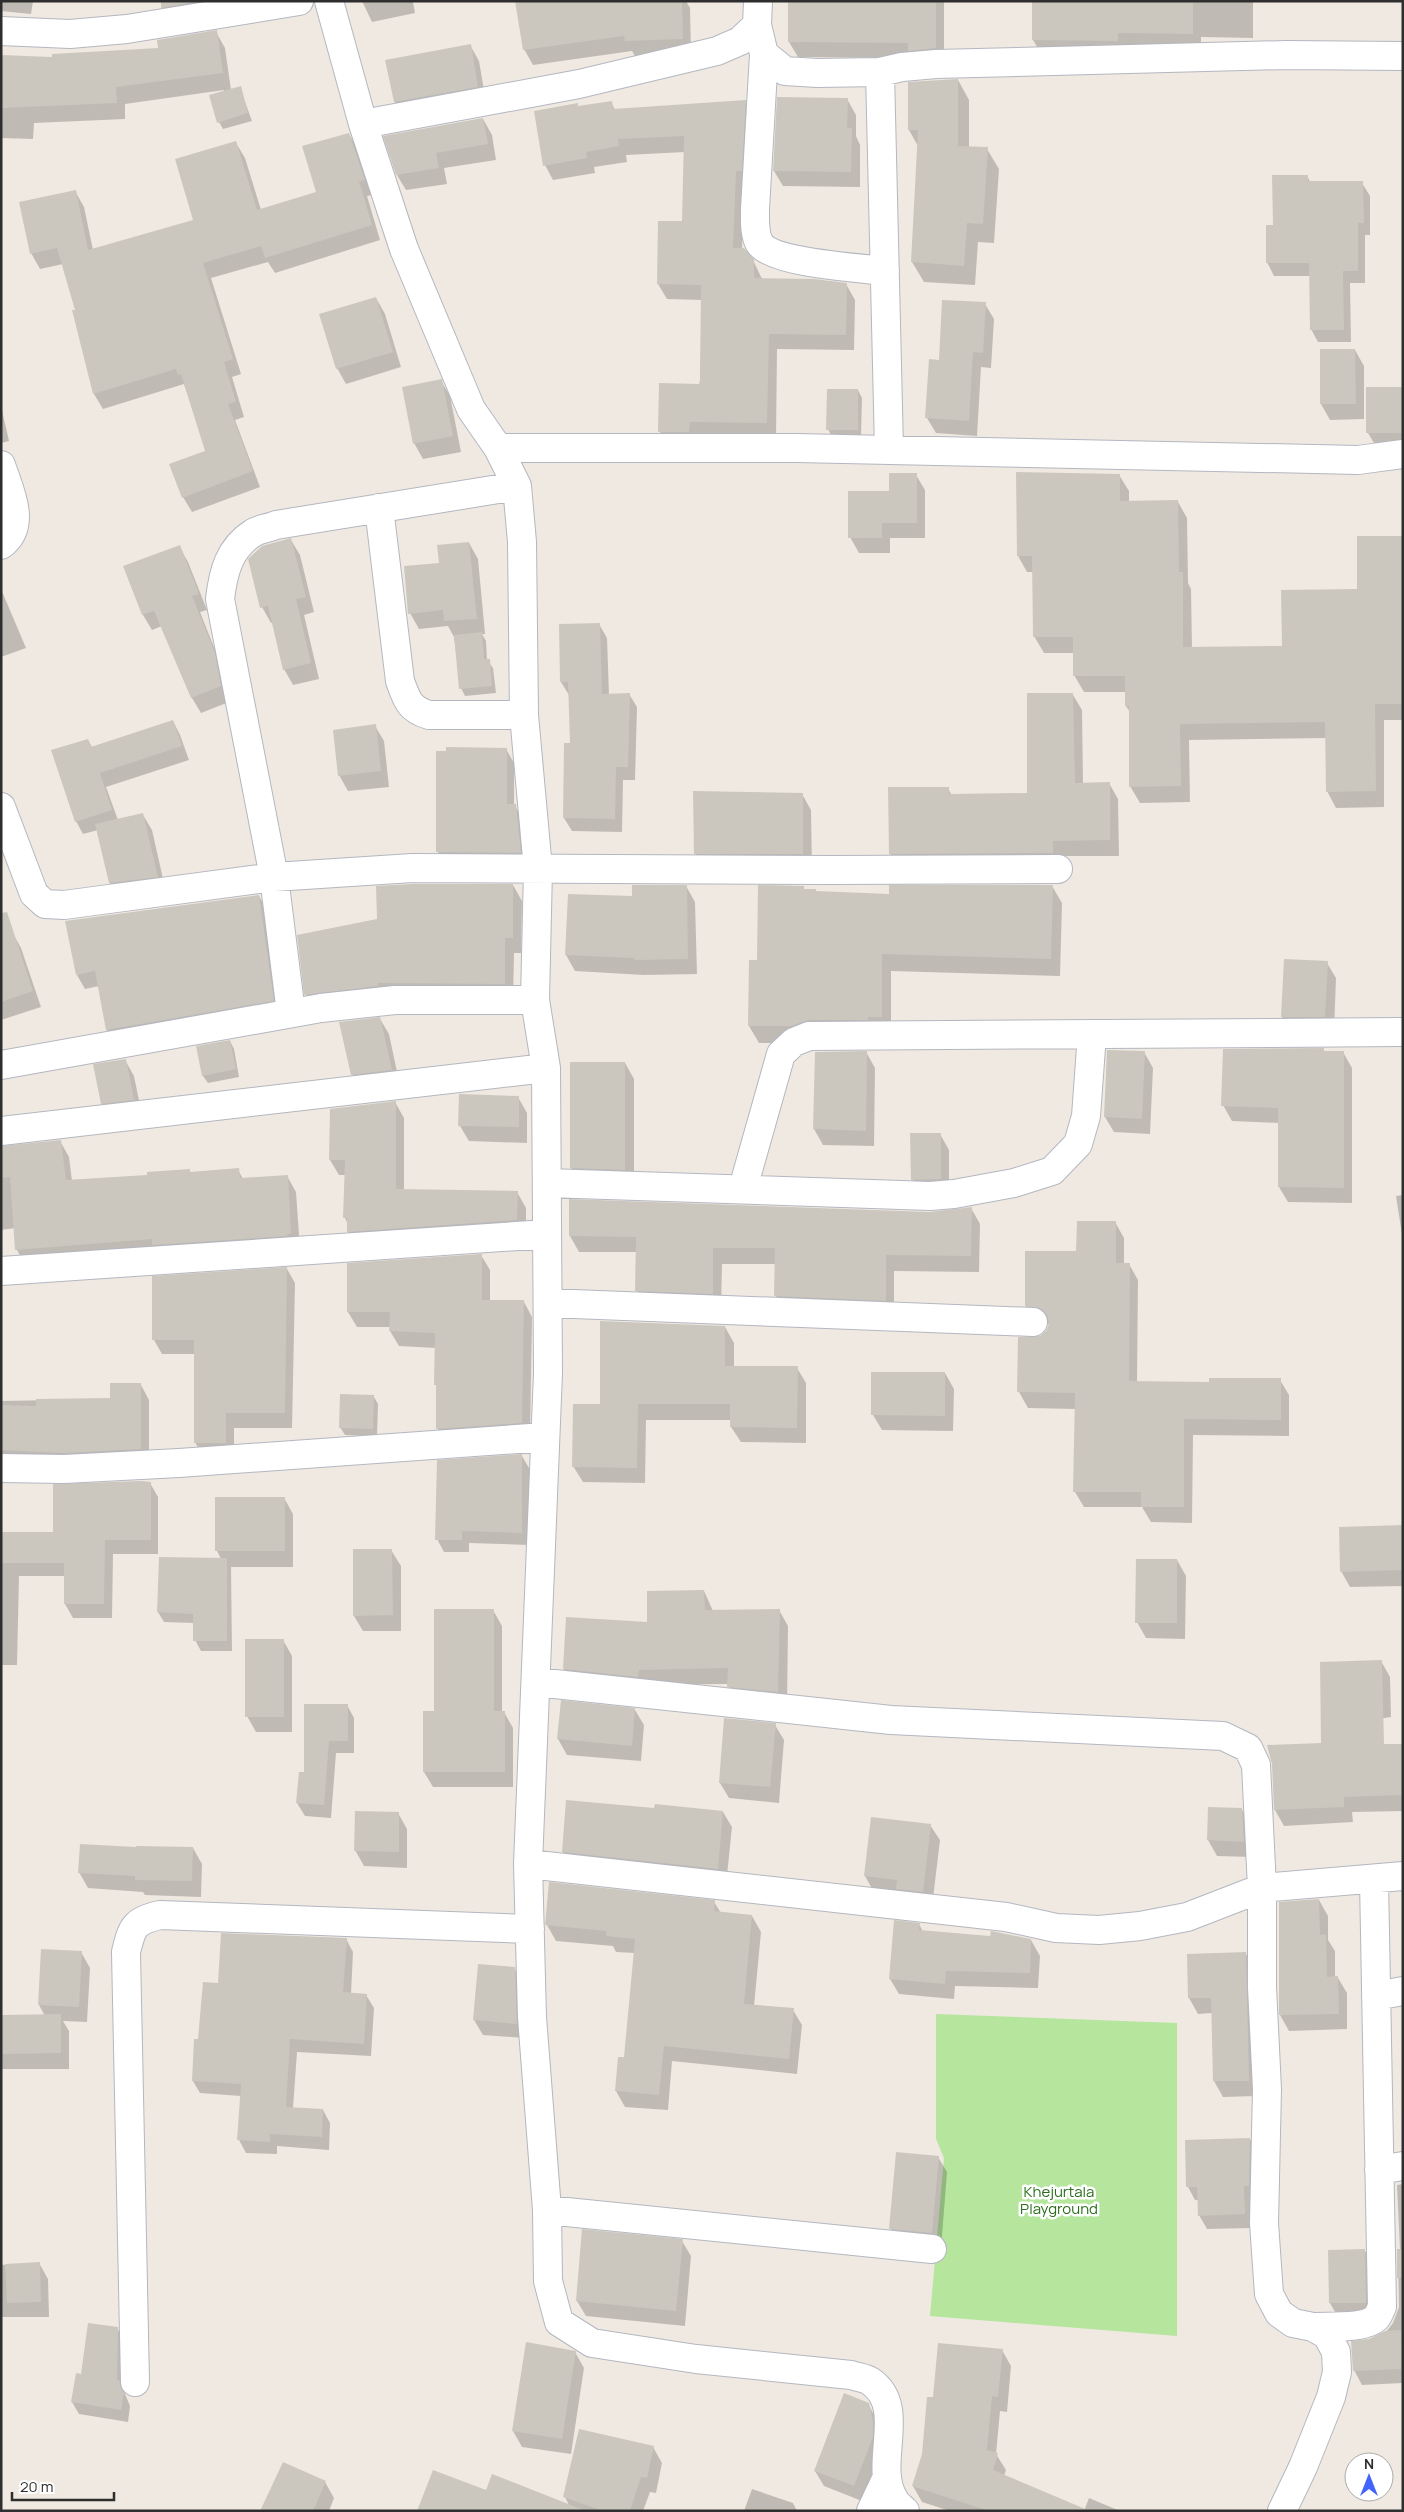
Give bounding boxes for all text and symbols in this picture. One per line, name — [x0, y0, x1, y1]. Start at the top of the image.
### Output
park label: Khejurtala Playground — [1020, 2181, 1098, 2219]
north arrow — [1344, 2452, 1394, 2502]
text: N — [1364, 2454, 1374, 2473]
scale bar — [12, 2470, 115, 2502]
text: 20 m — [20, 2476, 53, 2497]

